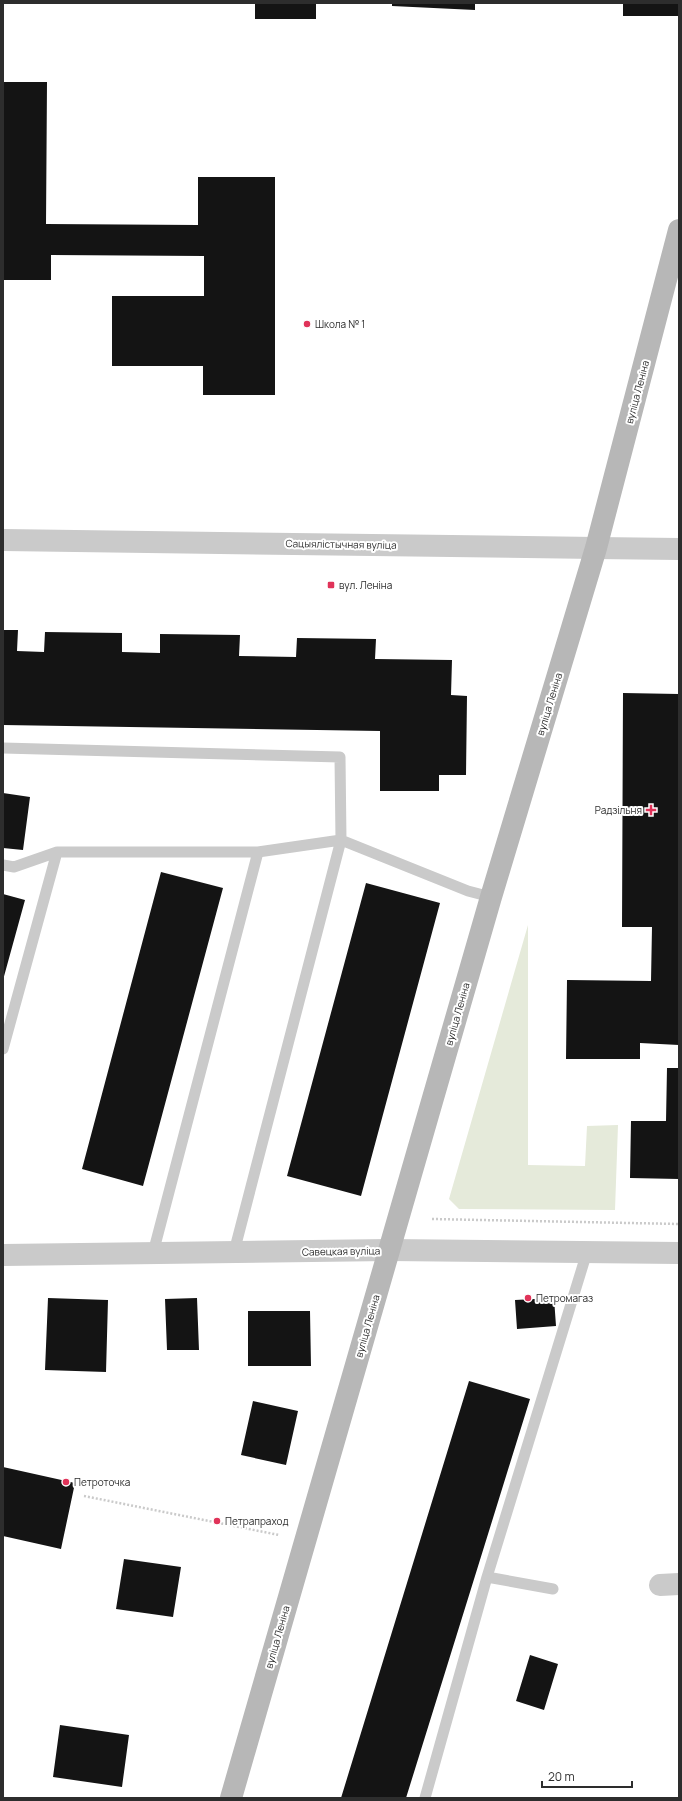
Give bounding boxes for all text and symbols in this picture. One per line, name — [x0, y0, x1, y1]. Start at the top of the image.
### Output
place label: Школа № 1 — [315, 317, 365, 331]
marker: Школа № 1 — [302, 319, 312, 329]
street label: вуліца Леніна — [622, 359, 652, 425]
street label: Сацыялістычная вуліца — [285, 536, 397, 552]
place label: вул. Леніна — [339, 578, 392, 592]
marker: вул. Леніна — [326, 580, 336, 590]
street label: вуліца Леніна — [533, 671, 565, 737]
place label: Радзільня — [595, 803, 642, 817]
marker: Радзільня — [645, 804, 657, 816]
street label: вуліца Леніна — [441, 981, 473, 1047]
street label: Савецкая вуліца — [302, 1243, 380, 1259]
place label: Петромагаз — [536, 1291, 593, 1305]
street label: вуліца Леніна — [351, 1293, 383, 1359]
marker: Петромагаз — [523, 1293, 533, 1303]
place label: Петроточка — [74, 1475, 130, 1489]
marker: Петроточка — [61, 1477, 71, 1487]
place label: Петрапраход — [225, 1514, 288, 1528]
marker: Петрапраход — [212, 1516, 222, 1526]
street label: вуліца Леніна — [261, 1604, 293, 1670]
scale bar — [542, 1763, 632, 1789]
text: 20 m — [548, 1768, 575, 1785]

